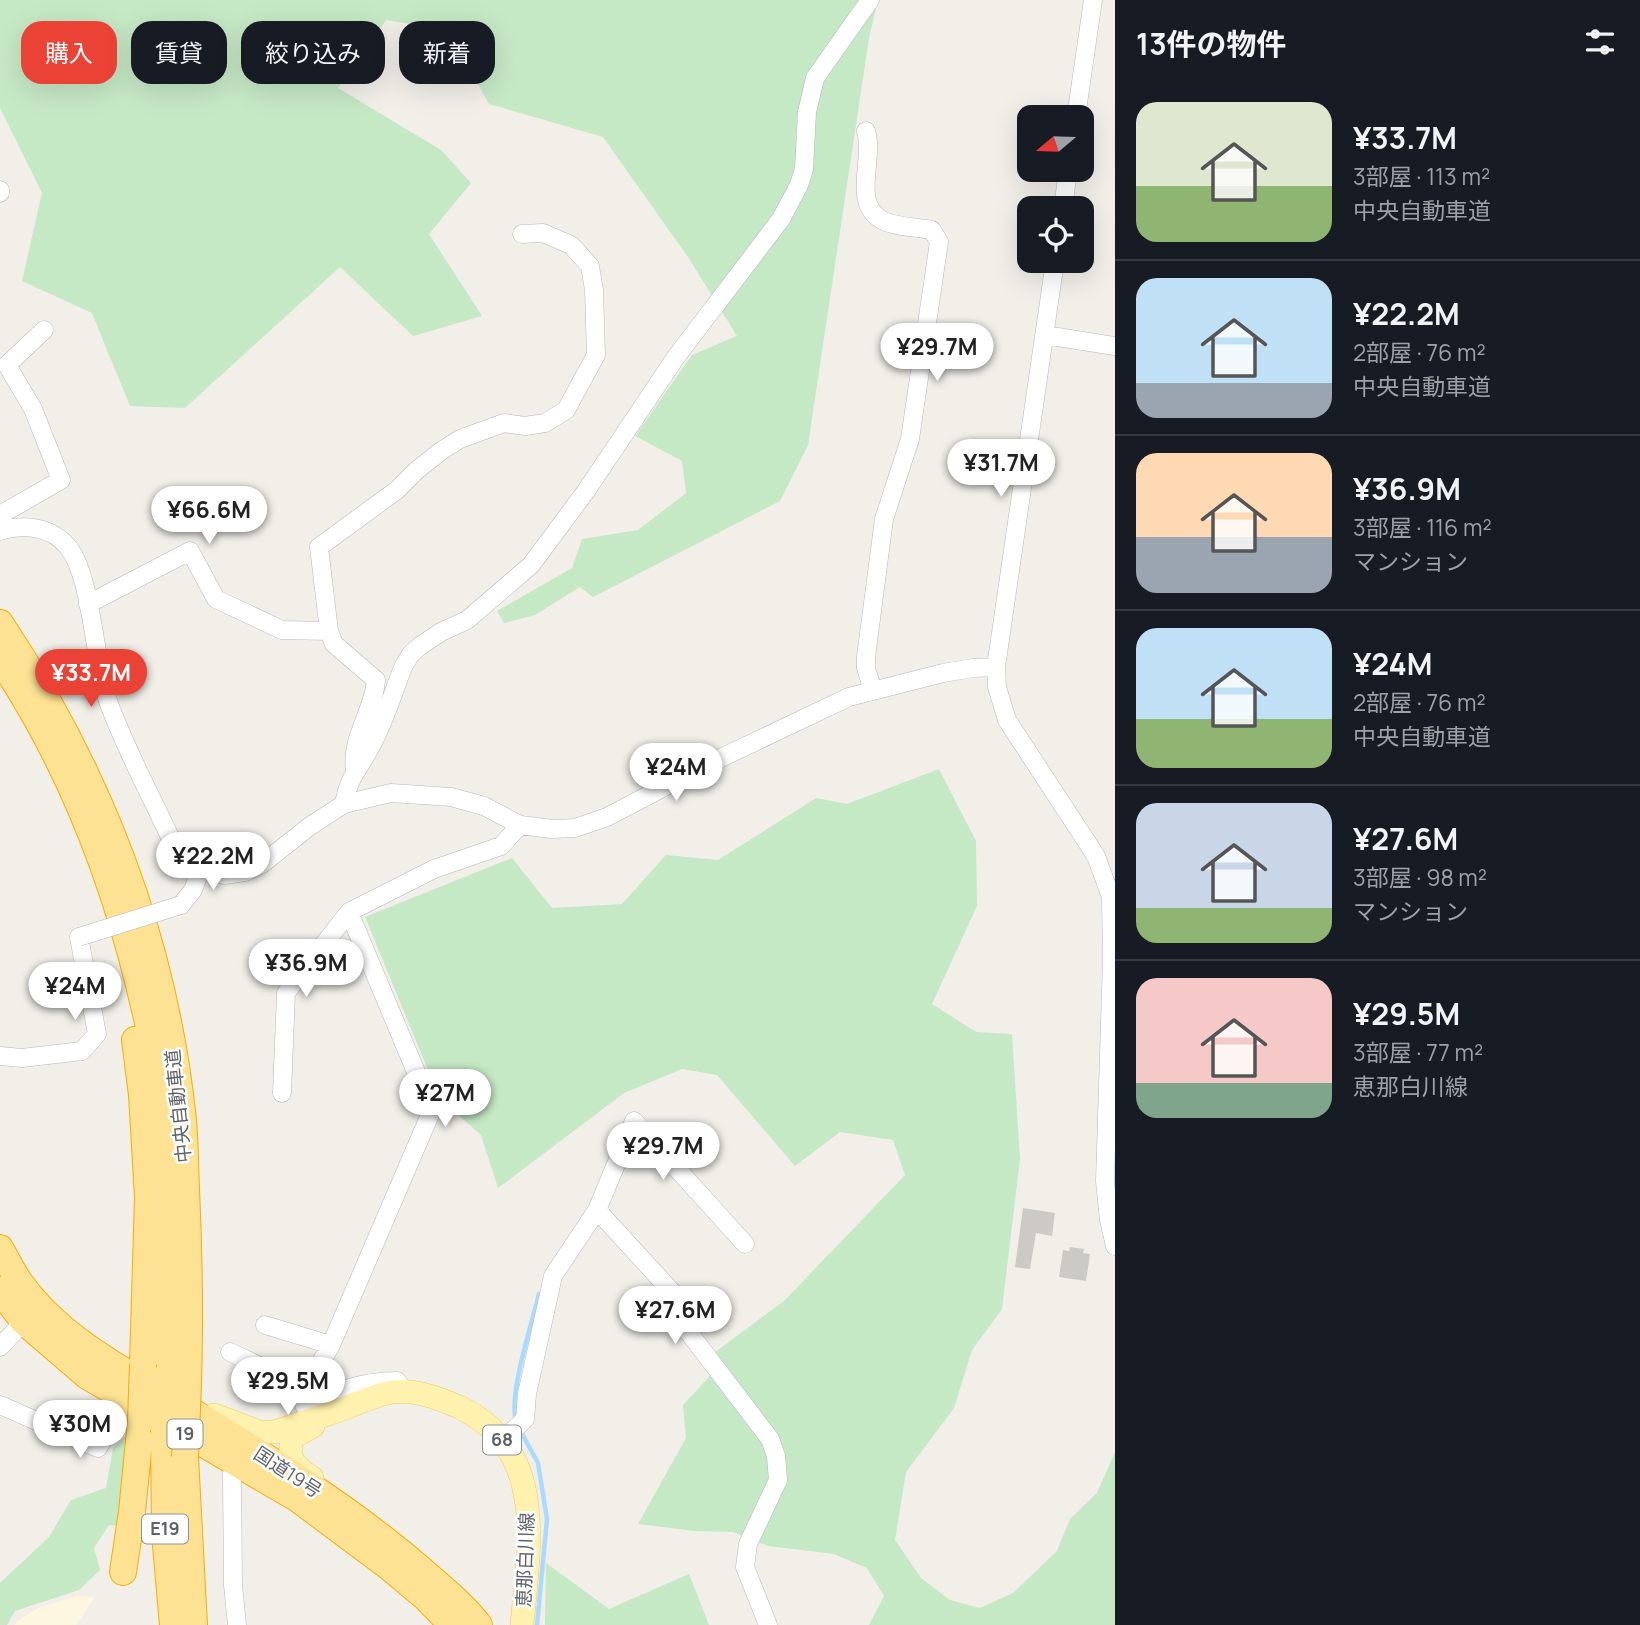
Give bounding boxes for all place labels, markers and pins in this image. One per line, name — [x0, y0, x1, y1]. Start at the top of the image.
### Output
pin: ¥29.7M — [880, 324, 994, 383]
pin: ¥31.7M — [944, 440, 1058, 499]
pin: ¥66.6M — [152, 486, 266, 546]
pin: ¥33.7M — [34, 650, 148, 709]
pin: ¥24M — [635, 744, 717, 803]
pin: ¥22.2M — [156, 832, 270, 892]
pin: ¥36.9M — [249, 940, 363, 999]
pin: ¥24M — [34, 962, 116, 1022]
pin: ¥27M — [404, 1070, 486, 1129]
pin: ¥29.7M — [606, 1122, 720, 1182]
pin: ¥27.6M — [618, 1286, 732, 1346]
pin: ¥29.5M — [231, 1358, 345, 1417]
pin: ¥30M — [39, 1400, 121, 1460]

